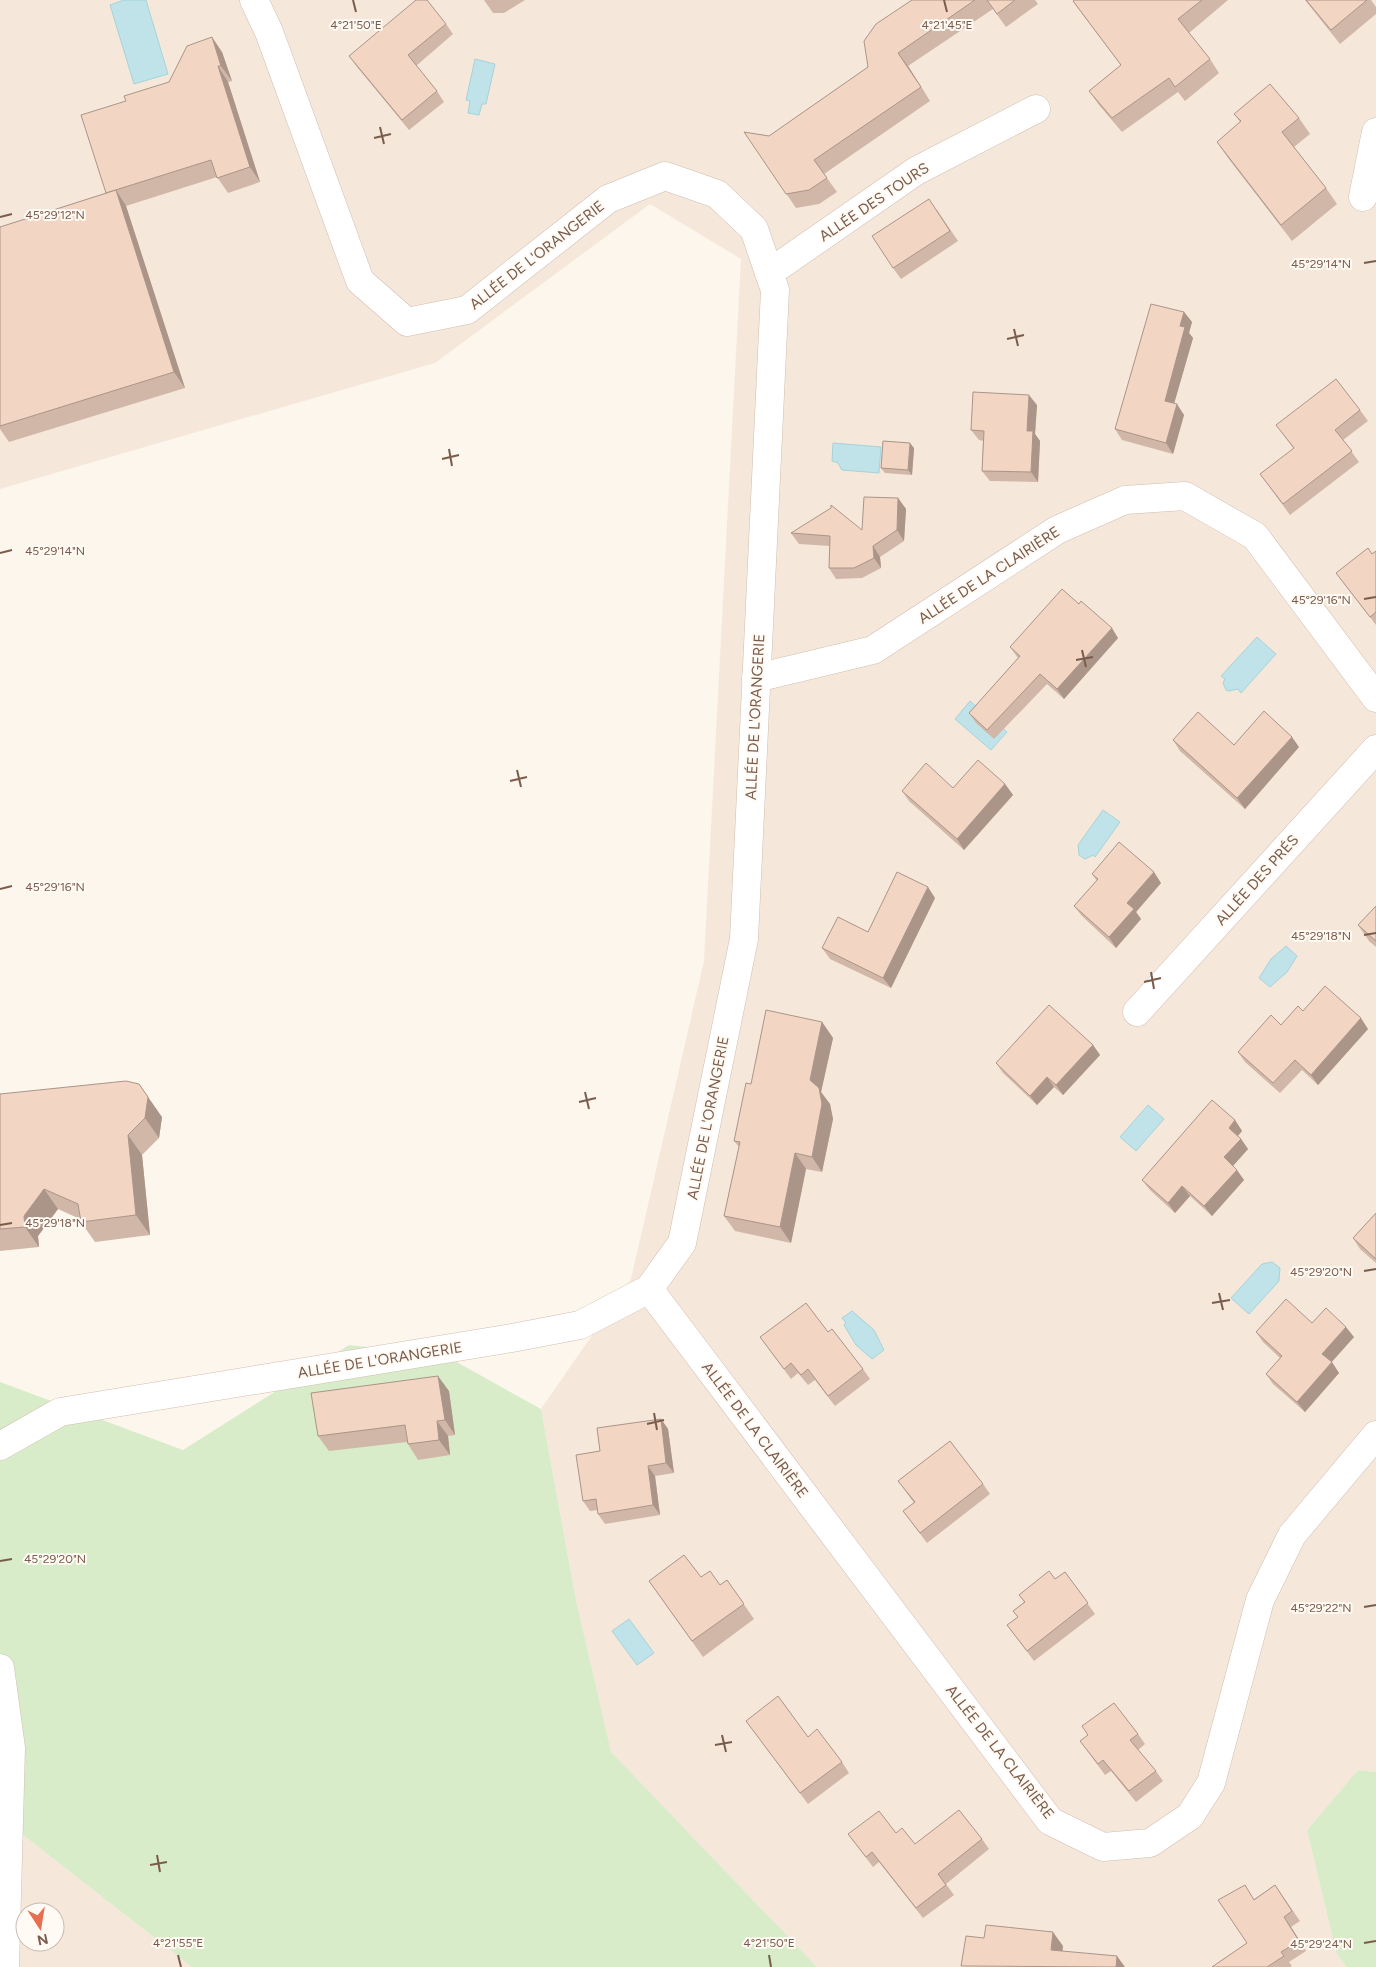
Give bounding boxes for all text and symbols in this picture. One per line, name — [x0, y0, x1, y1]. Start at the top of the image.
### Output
text: 4°21'50"E — [330, 18, 382, 32]
text: 4°21'45"E — [921, 18, 973, 32]
street label: ALLÉE DES TOURS — [816, 159, 932, 245]
street label: ALLÉE DE L'ORANGERIE — [466, 197, 608, 313]
text: 45°29'12"N — [25, 208, 85, 222]
text: 45°29'14"N — [1291, 257, 1351, 271]
street label: ALLÉE DE LA CLAIRIÈRE — [915, 522, 1063, 628]
text: 45°29'14"N — [25, 544, 85, 558]
text: 45°29'16"N — [1291, 593, 1351, 607]
street label: ALLÉE DE L'ORANGERIE — [742, 633, 768, 801]
street label: ALLÉE DES PRÉS — [1212, 831, 1302, 929]
text: 45°29'16"N — [25, 880, 85, 894]
text: 45°29'18"N — [1291, 929, 1351, 943]
street label: ALLÉE DE L'ORANGERIE — [683, 1035, 733, 1201]
text: 45°29'18"N — [25, 1216, 85, 1230]
text: 45°29'20"N — [1290, 1265, 1352, 1279]
street label: ALLÉE DE L'ORANGERIE — [296, 1338, 464, 1382]
street label: ALLÉE DE LA CLAIRIÈRE — [698, 1359, 812, 1501]
text: 45°29'20"N — [24, 1552, 86, 1566]
text: 45°29'22"N — [1290, 1601, 1352, 1615]
street label: ALLÉE DE LA CLAIRIÈRE — [942, 1681, 1058, 1823]
north arrow — [15, 1902, 65, 1952]
text: N — [36, 1930, 50, 1949]
text: 4°21'55"E — [153, 1936, 203, 1950]
text: 4°21'50"E — [743, 1936, 795, 1950]
text: 45°29'24"N — [1290, 1937, 1352, 1951]

